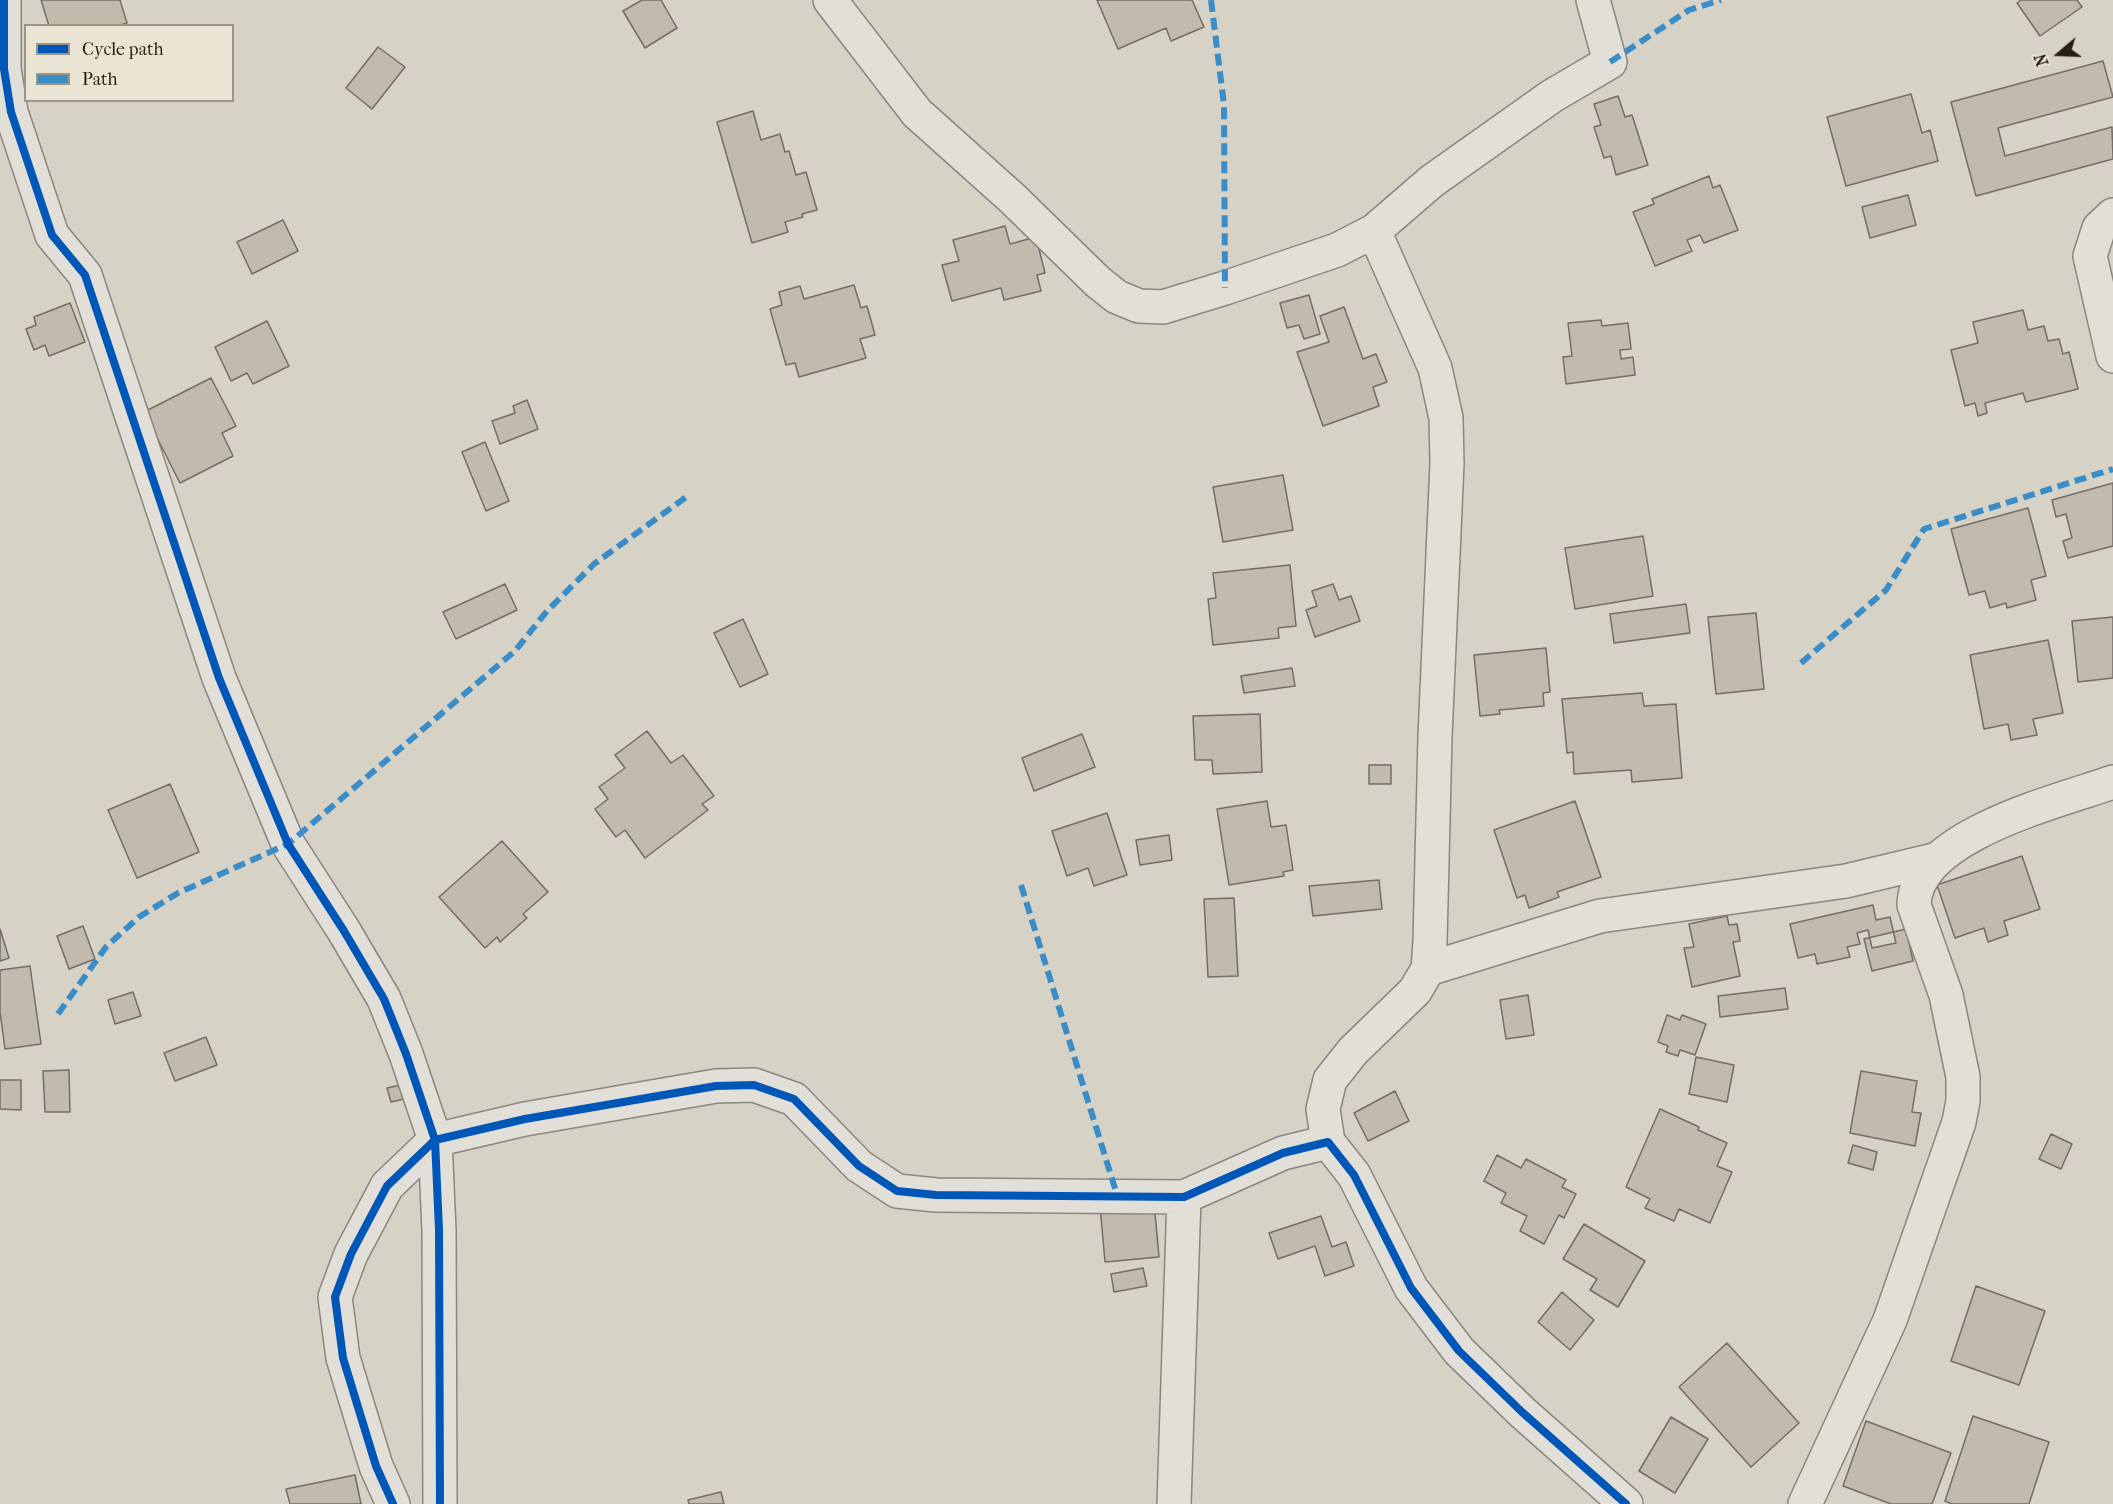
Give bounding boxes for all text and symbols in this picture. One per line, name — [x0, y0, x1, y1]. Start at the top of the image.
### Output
legend — [24, 24, 234, 102]
north arrow — [2029, 24, 2089, 84]
text: Cycle path — [82, 39, 163, 60]
text: N — [2031, 51, 2052, 69]
text: Path — [82, 69, 118, 90]

